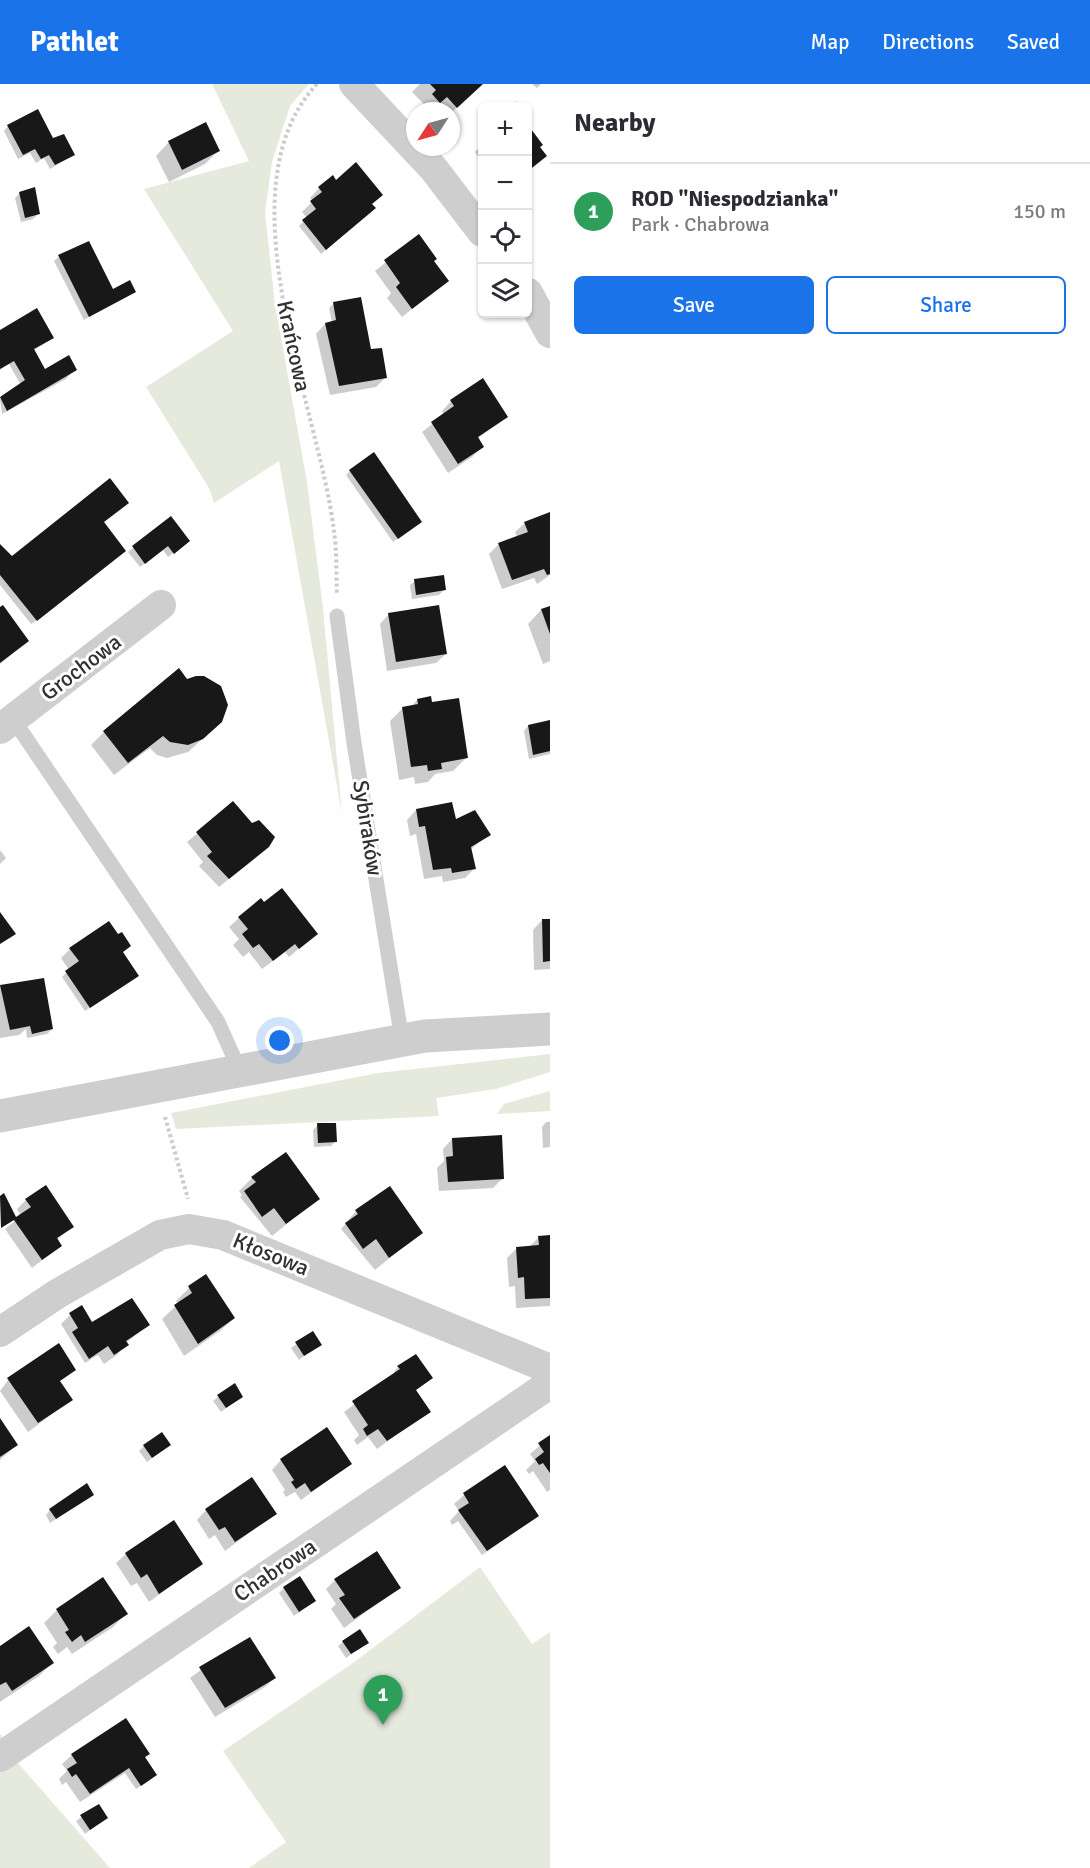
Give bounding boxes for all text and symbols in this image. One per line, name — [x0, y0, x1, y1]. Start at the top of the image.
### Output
text: Pathlet — [30, 25, 119, 59]
text: Map — [811, 29, 849, 55]
text: Directions — [882, 29, 974, 55]
text: Saved — [1007, 29, 1060, 55]
north arrow — [406, 102, 460, 156]
map controls — [478, 102, 532, 318]
button: + — [478, 102, 532, 156]
text: Nearby — [574, 107, 655, 139]
button: − — [478, 156, 532, 210]
text: ROD "Niespodzianka" — [631, 185, 838, 212]
text: 1 — [588, 199, 599, 224]
text: 150 m — [1013, 199, 1066, 224]
button: locate — [478, 210, 532, 264]
text: Park · Chabrowa — [631, 212, 770, 237]
button: layers — [478, 264, 532, 318]
button: Save — [574, 276, 814, 334]
button: Share — [826, 276, 1066, 334]
street label: Krańcowa — [271, 298, 317, 394]
street label: Grochowa — [35, 628, 127, 706]
street label: Sybiraków — [347, 778, 389, 878]
your location — [265, 1026, 294, 1055]
street label: Kłosowa — [229, 1227, 313, 1281]
street label: Chabrowa — [229, 1533, 321, 1607]
pin: 1 — [364, 1676, 403, 1725]

